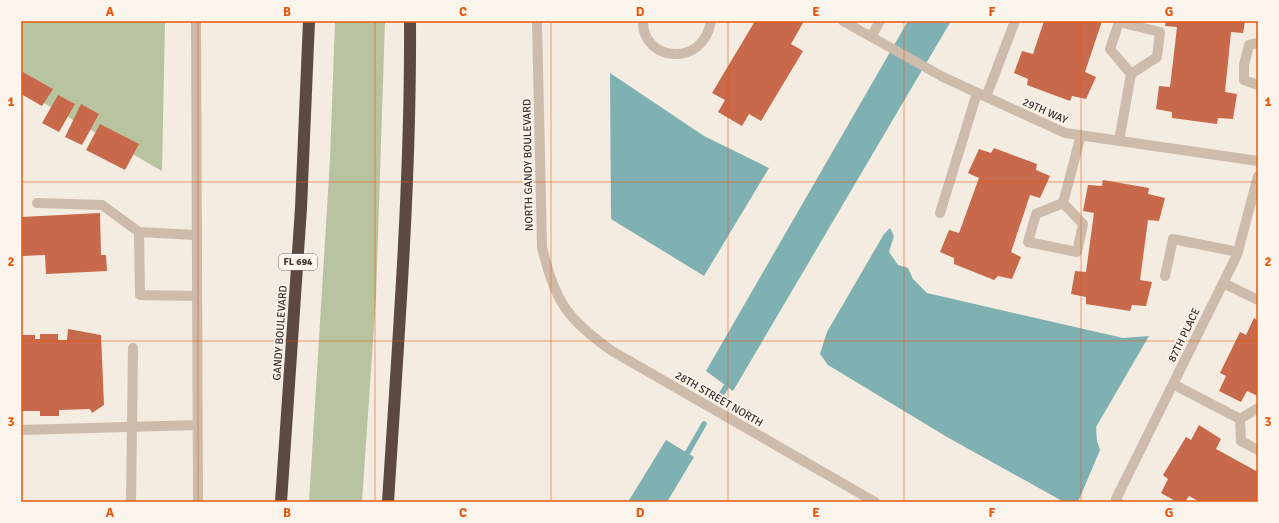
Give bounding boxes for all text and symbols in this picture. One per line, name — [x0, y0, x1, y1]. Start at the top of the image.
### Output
text: A — [106, 4, 115, 20]
text: B — [283, 4, 291, 20]
text: C — [459, 4, 467, 20]
text: D — [636, 4, 645, 20]
text: E — [812, 4, 820, 20]
text: F — [989, 4, 996, 20]
text: G — [1165, 4, 1173, 20]
text: 1 — [7, 94, 15, 110]
text: 1 — [1264, 94, 1272, 110]
street label: 29TH WAY — [1020, 95, 1070, 127]
street label: NORTH GANDY BOULEVARD — [520, 99, 536, 231]
text: 2 — [7, 254, 15, 270]
road number: FL 694 — [279, 254, 317, 270]
text: 2 — [1264, 254, 1272, 270]
street label: GANDY BOULEVARD — [270, 285, 290, 381]
street label: 87TH PLACE — [1165, 306, 1203, 364]
street label: 28TH STREET NORTH — [673, 369, 765, 429]
text: 3 — [7, 414, 15, 430]
text: 3 — [1264, 414, 1272, 430]
text: A — [106, 505, 115, 521]
text: B — [283, 505, 291, 521]
text: C — [459, 505, 467, 521]
text: D — [636, 505, 645, 521]
text: E — [812, 505, 820, 521]
text: F — [989, 505, 996, 521]
text: G — [1165, 505, 1173, 521]

